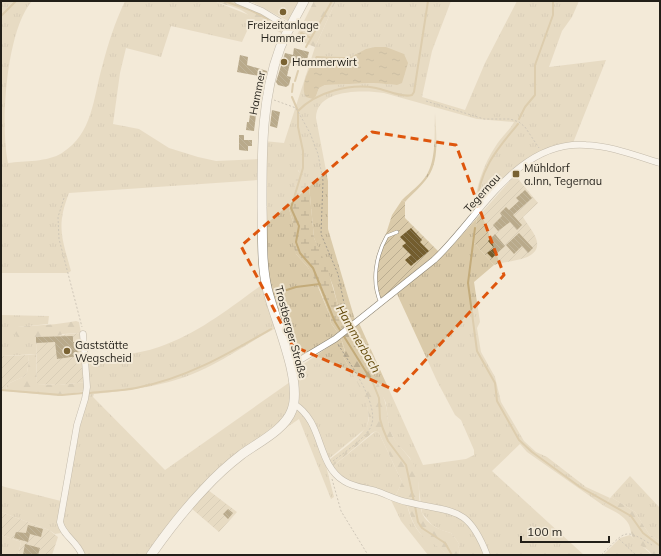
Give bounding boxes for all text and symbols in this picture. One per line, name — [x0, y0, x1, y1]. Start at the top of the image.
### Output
marker: Freizeitanlage Hammer — [278, 7, 288, 17]
place label: Freizeitanlage Hammer — [247, 18, 319, 45]
place label: Hammerwirt — [292, 55, 357, 69]
marker: Hammerwirt — [279, 57, 289, 67]
street label: Hammer — [246, 70, 268, 116]
place label: Mühldorf a.Inn, Tegernau — [524, 161, 602, 188]
marker: Mühldorf a.Inn, Tegernau — [511, 169, 521, 179]
street label: Tegernau — [461, 171, 503, 215]
street label: Trostberger Straße — [272, 284, 310, 380]
water label: Hammerbach — [333, 302, 384, 375]
place label: Gaststätte Wegscheid — [75, 338, 132, 365]
marker: Gaststätte Wegscheid — [62, 346, 72, 356]
scale bar — [521, 518, 609, 544]
text: 100 m — [527, 524, 562, 539]

